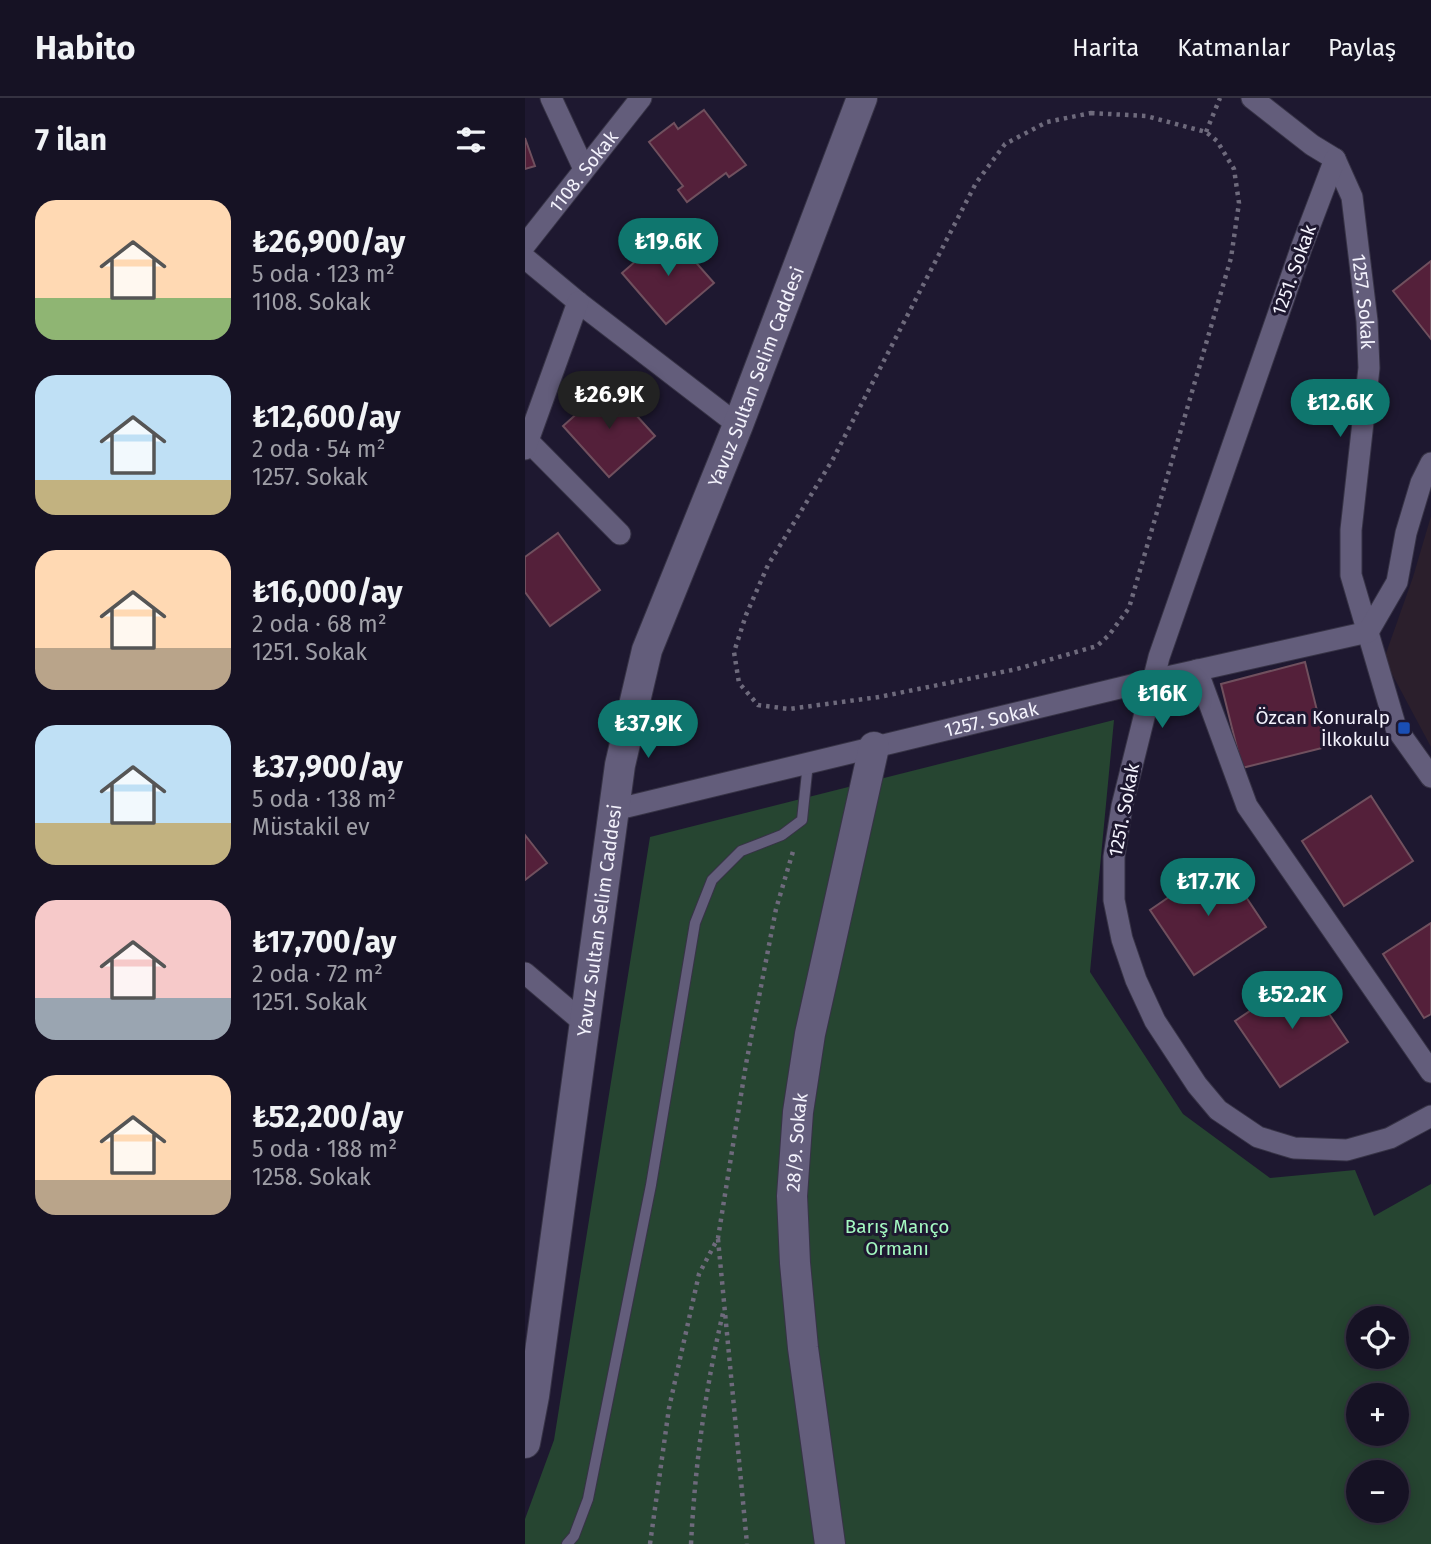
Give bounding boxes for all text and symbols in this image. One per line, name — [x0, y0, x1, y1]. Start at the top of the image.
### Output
text: Habito — [35, 28, 136, 68]
text: Harita — [1072, 34, 1139, 62]
text: Katmanlar — [1177, 34, 1290, 62]
text: Paylaş — [1328, 34, 1396, 62]
icon: filters — [452, 121, 490, 159]
text: 7 ilan — [35, 122, 107, 158]
street label: 1108. Sokak — [544, 125, 623, 217]
pin: ₺19.6K — [611, 218, 725, 278]
street label: 1251. Sokak — [1267, 221, 1321, 319]
text: ₺26,900/ay — [252, 224, 405, 260]
text: ₺19.6K — [634, 227, 702, 255]
icon: home — [91, 228, 175, 312]
street label: 1257. Sokak — [1347, 253, 1380, 350]
text: 5 oda · 123 m² — [252, 260, 395, 288]
street label: Yavuz Sultan Selim Caddesi — [703, 263, 809, 490]
text: 1108. Sokak — [252, 288, 370, 316]
pin: ₺26.9K — [552, 372, 666, 431]
text: ₺26.9K — [574, 380, 644, 408]
pin: ₺12.6K — [1283, 380, 1397, 439]
text: ₺12.6K — [1307, 388, 1373, 416]
text: ₺12,600/ay — [252, 399, 401, 435]
icon: home — [91, 403, 175, 487]
text: 2 oda · 54 m² — [252, 435, 386, 463]
text: 1257. Sokak — [252, 463, 368, 491]
text: ₺16,000/ay — [252, 574, 402, 610]
icon: home — [91, 578, 175, 662]
text: 2 oda · 68 m² — [252, 610, 387, 638]
text: 1251. Sokak — [252, 638, 367, 666]
pin: ₺16K — [1121, 670, 1203, 730]
text: ₺16K — [1137, 679, 1187, 707]
street label: 1257. Sokak — [942, 696, 1041, 741]
pin: ₺37.9K — [591, 700, 705, 760]
place label: Özcan Konuralp İlkokulu — [1256, 706, 1390, 751]
text: ₺37.9K — [614, 709, 682, 737]
marker: Özcan Konuralp İlkokulu — [1396, 720, 1412, 736]
text: ₺37,900/ay — [252, 749, 403, 785]
icon: home — [91, 753, 175, 837]
street label: 1251. Sokak — [1104, 761, 1144, 859]
text: 5 oda · 138 m² — [252, 785, 396, 813]
street label: Yavuz Sultan Selim Caddesi — [572, 803, 626, 1038]
text: Müstakil ev — [252, 813, 370, 841]
pin: ₺17.7K — [1151, 858, 1265, 918]
text: ₺17.7K — [1176, 867, 1240, 895]
text: ₺17,700/ay — [252, 924, 396, 960]
icon: home — [91, 928, 175, 1012]
text: 2 oda · 72 m² — [252, 960, 383, 988]
pin: ₺52.2K — [1235, 972, 1349, 1031]
text: ₺52.2K — [1258, 980, 1326, 1008]
text: 1251. Sokak — [252, 988, 367, 1016]
street label: 28/9. Sokak — [781, 1091, 812, 1193]
text: ₺52,200/ay — [252, 1099, 403, 1135]
icon: home — [91, 1103, 175, 1187]
text: 5 oda · 188 m² — [252, 1135, 397, 1163]
text: 1258. Sokak — [252, 1163, 371, 1191]
park label: Barış Manço Ormanı — [845, 1215, 949, 1260]
map controls — [1346, 1306, 1409, 1523]
button: locate — [1346, 1306, 1409, 1369]
button: + — [1346, 1383, 1409, 1446]
button: − — [1346, 1460, 1409, 1523]

